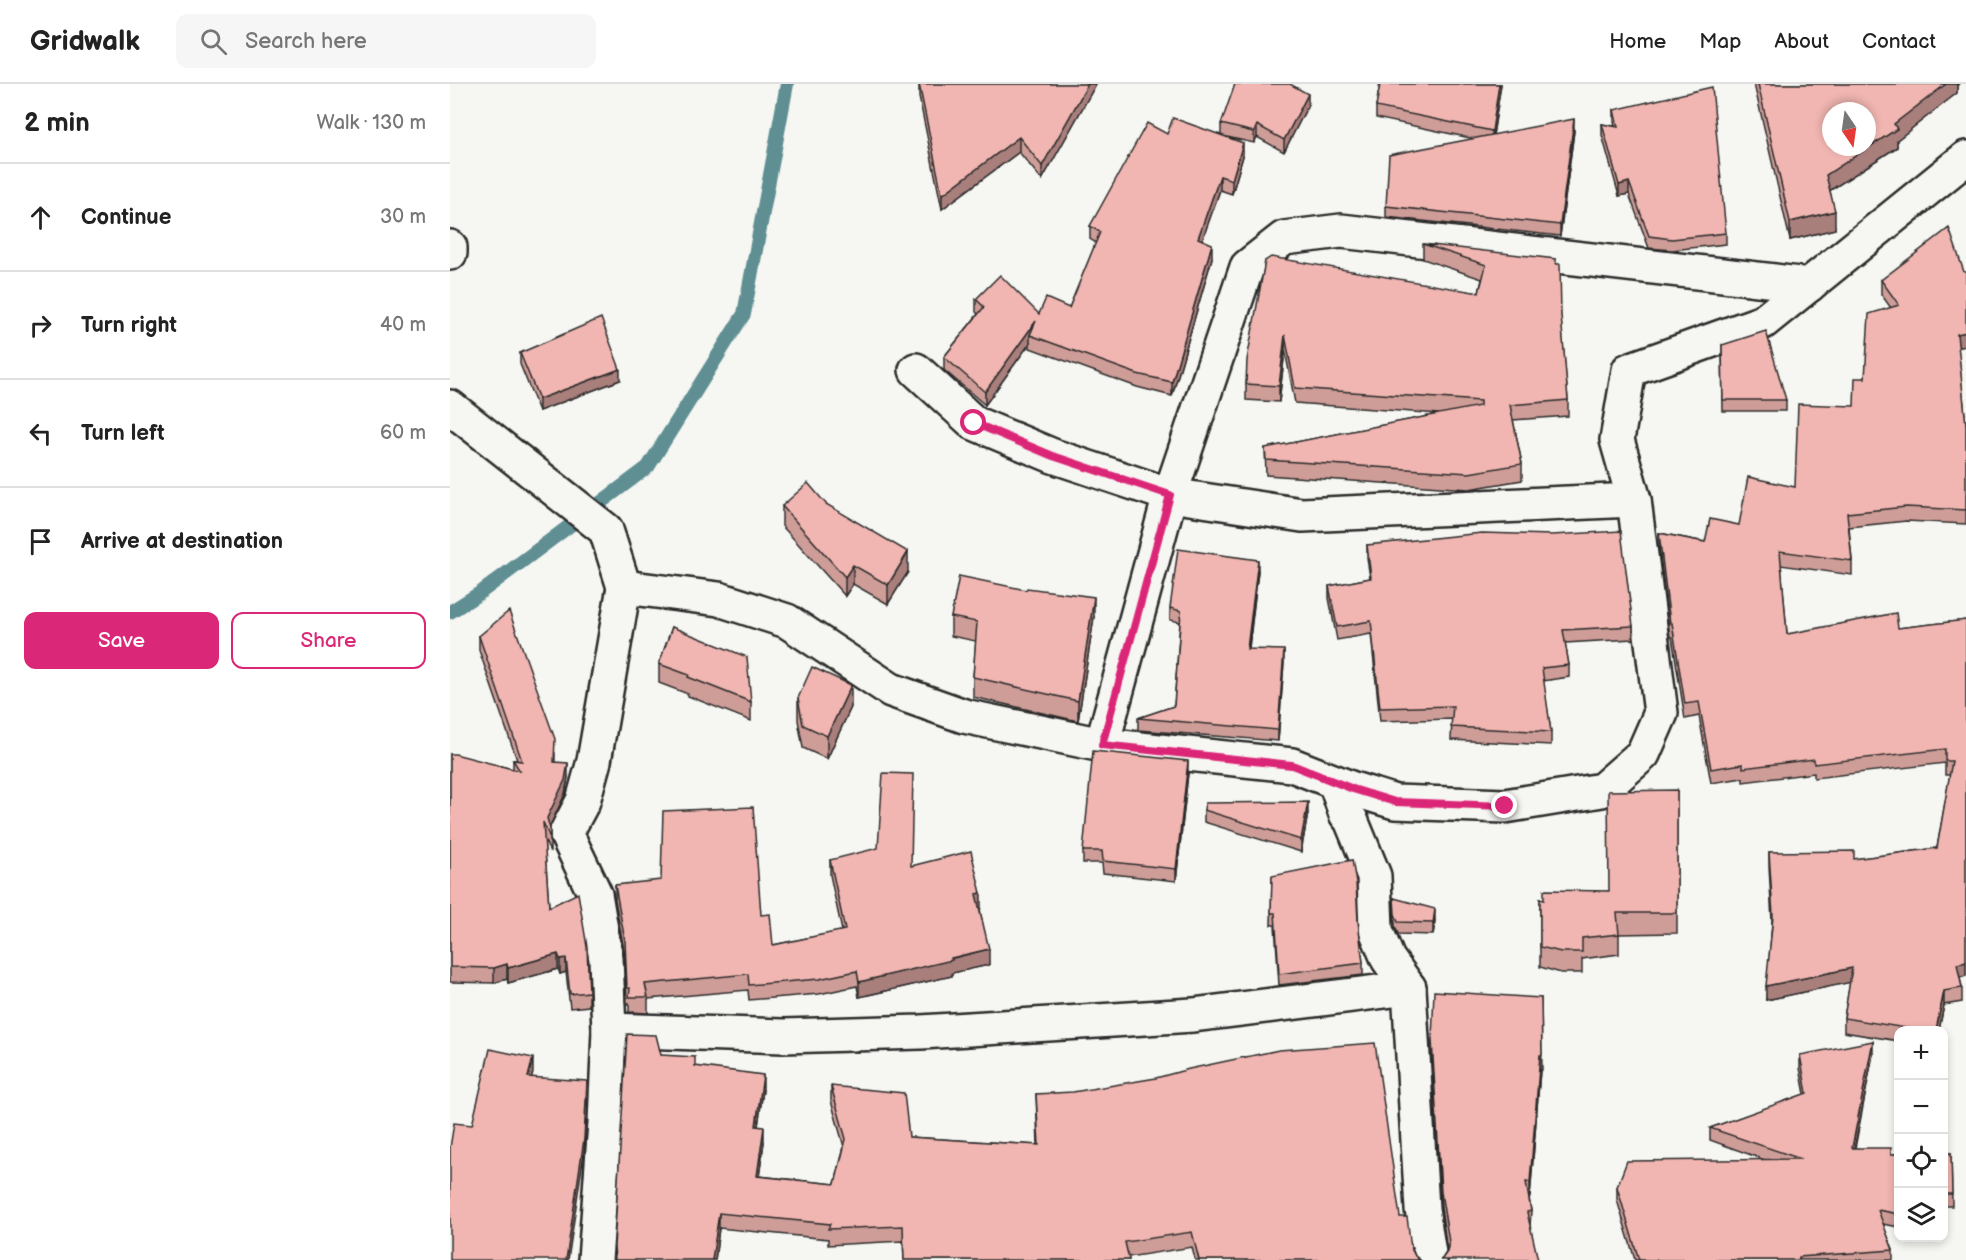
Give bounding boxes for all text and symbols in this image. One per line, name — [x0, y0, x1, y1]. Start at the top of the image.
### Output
search box — [176, 14, 596, 68]
text: Gridwalk — [30, 25, 140, 58]
icon: search — [197, 25, 230, 58]
text: Search here — [245, 28, 367, 55]
text: Home — [1609, 29, 1666, 54]
text: Map — [1699, 29, 1741, 54]
text: About — [1774, 29, 1829, 54]
text: Contact — [1862, 29, 1936, 54]
north arrow — [1822, 102, 1876, 156]
text: 2 min — [24, 108, 90, 139]
text: Walk · 130 m — [317, 111, 426, 135]
icon: ahead — [24, 201, 57, 234]
text: Continue — [81, 204, 171, 231]
text: 30 m — [380, 205, 426, 229]
icon: right — [24, 309, 57, 342]
text: Turn right — [81, 312, 177, 339]
text: 40 m — [380, 313, 426, 337]
route start — [960, 409, 986, 435]
icon: left — [24, 417, 57, 450]
text: Turn left — [81, 420, 165, 447]
text: 60 m — [380, 421, 426, 445]
icon: arrive — [24, 525, 57, 558]
text: Arrive at destination — [81, 528, 283, 555]
button: Save — [24, 612, 219, 669]
button: Share — [231, 612, 426, 669]
route end — [1491, 792, 1517, 818]
map controls — [1894, 1026, 1948, 1242]
button: + — [1894, 1026, 1948, 1080]
button: − — [1894, 1080, 1948, 1134]
button: locate — [1894, 1134, 1948, 1188]
button: layers — [1894, 1188, 1948, 1242]

